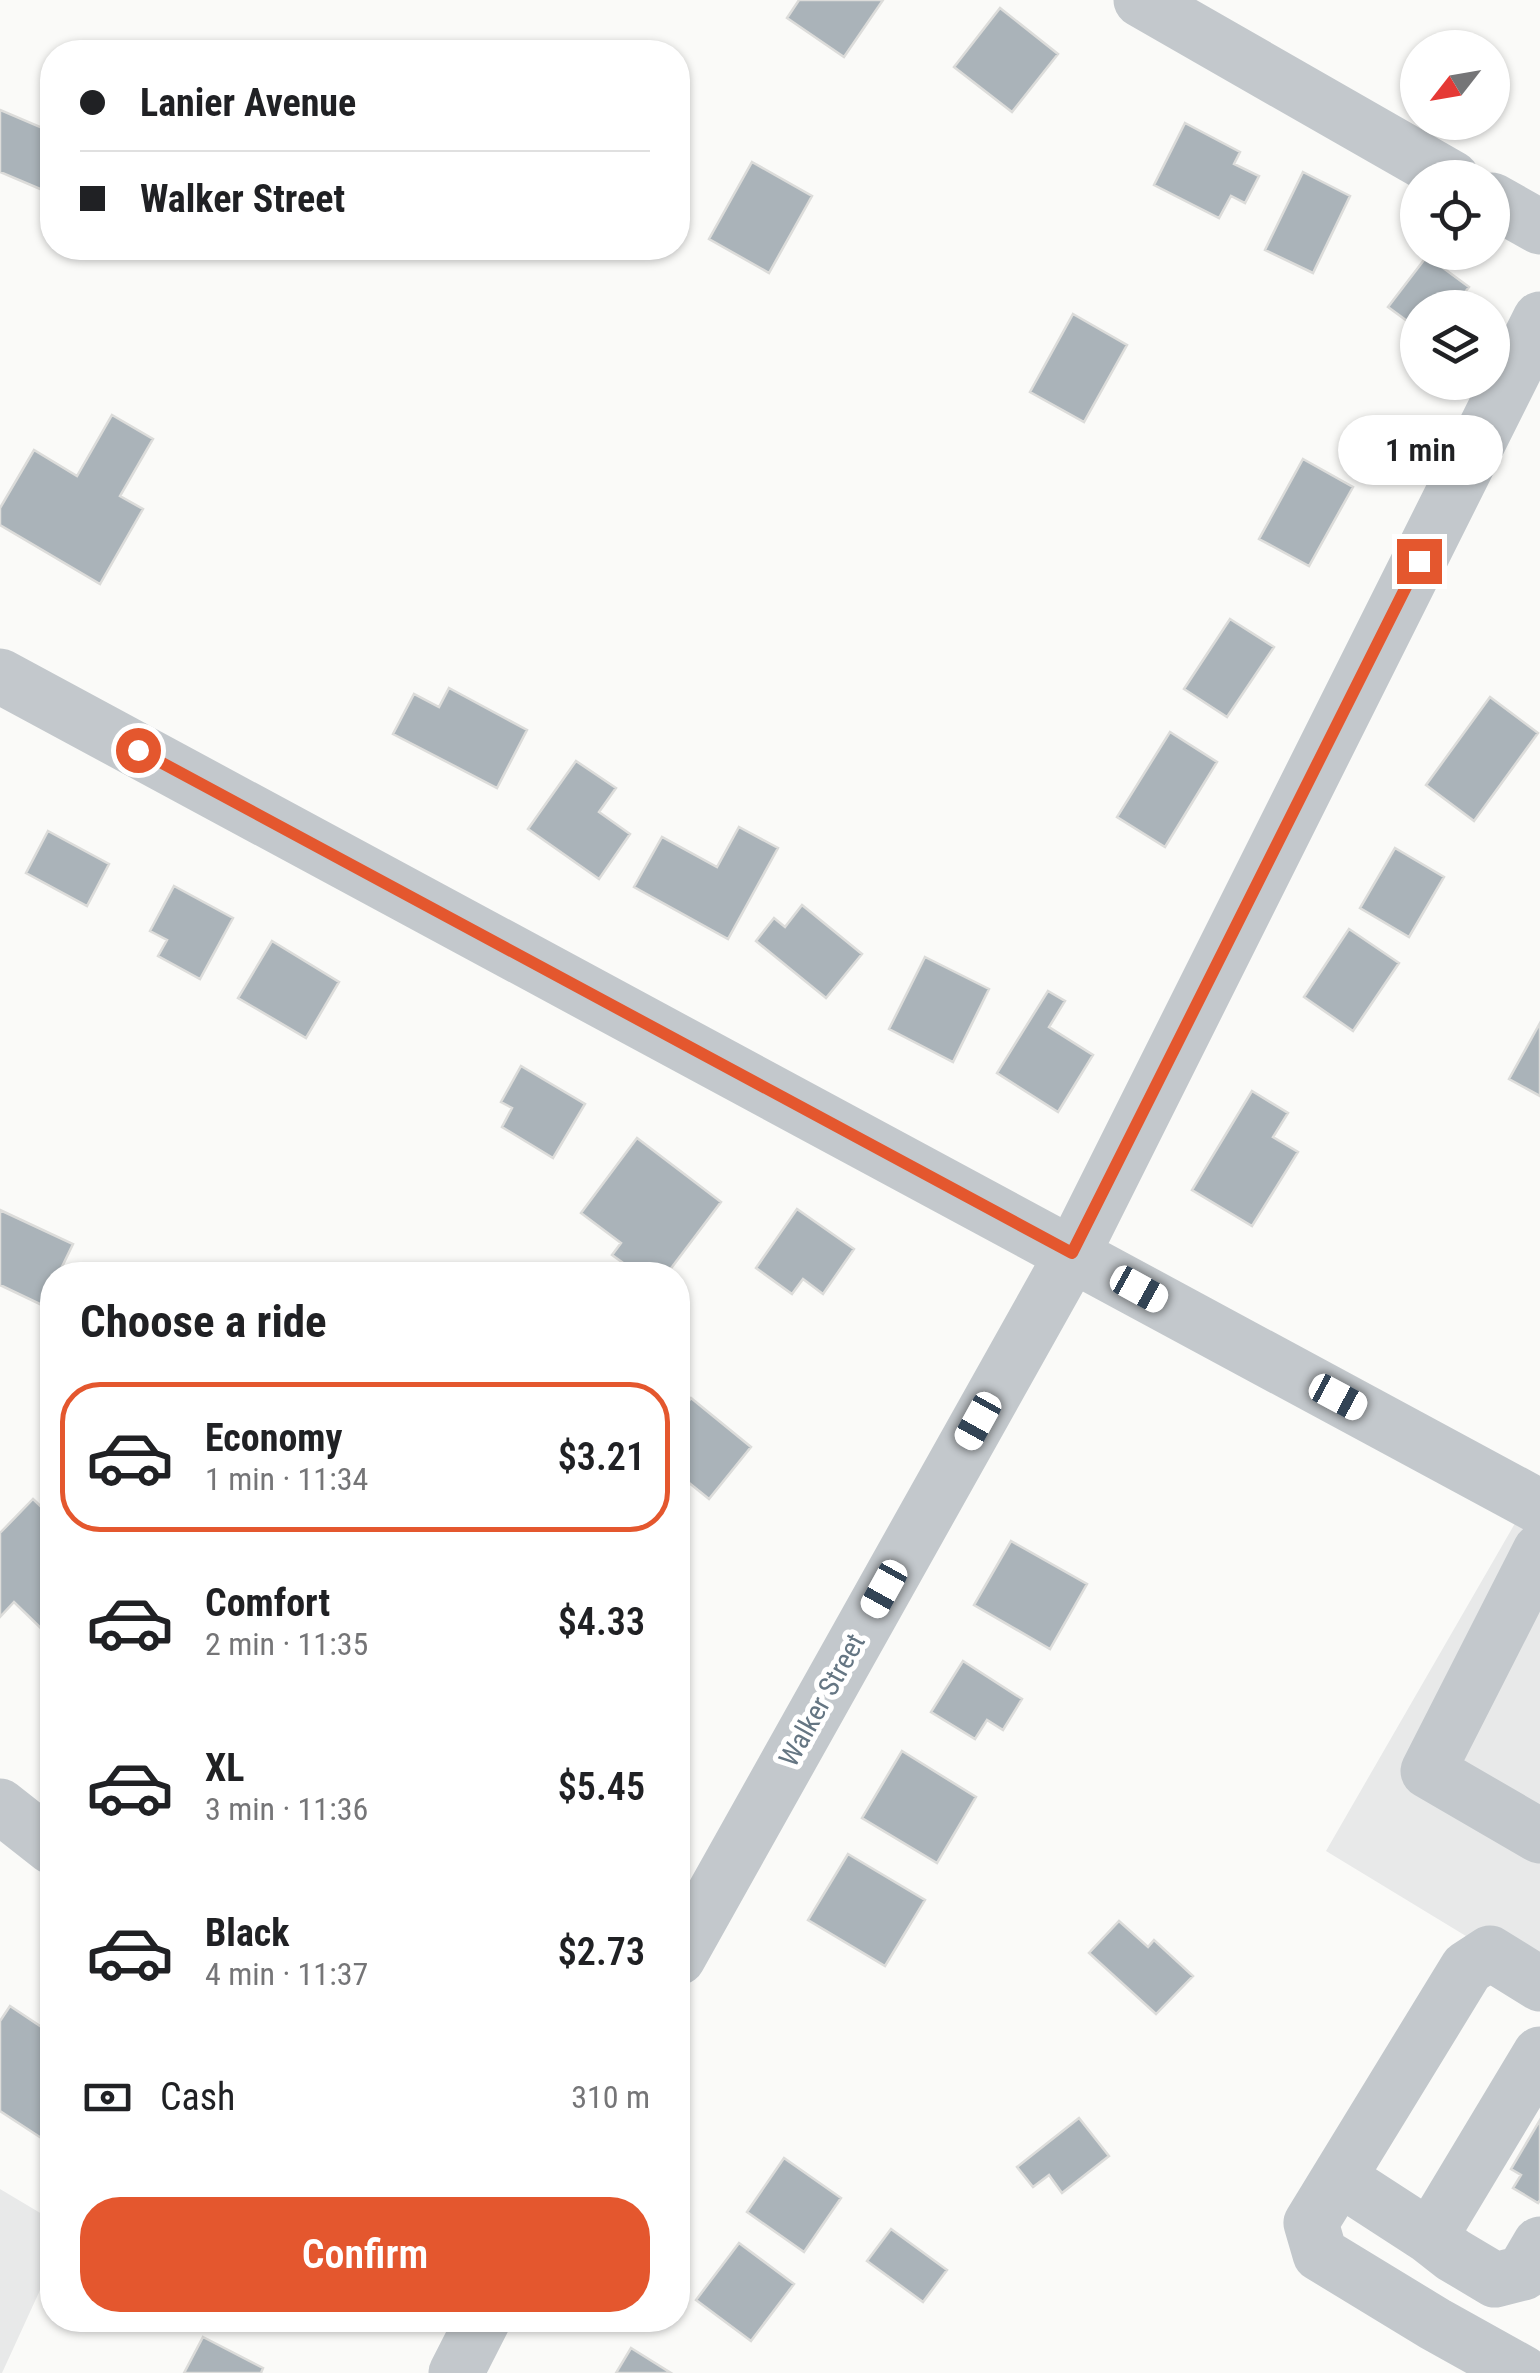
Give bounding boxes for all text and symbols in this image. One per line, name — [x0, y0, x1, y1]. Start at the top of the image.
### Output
north arrow — [1400, 30, 1510, 140]
map controls — [1400, 30, 1510, 400]
text: Lanier Avenue — [140, 81, 356, 125]
button: locate — [1400, 160, 1510, 270]
text: Walker Street — [140, 177, 345, 221]
button: layers — [1400, 290, 1510, 400]
callout: 1 min — [1336, 416, 1502, 486]
text: 1 min — [1385, 431, 1456, 469]
route end — [1397, 539, 1442, 584]
route start — [116, 728, 161, 773]
car — [1105, 1261, 1173, 1317]
text: Choose a ride — [80, 1295, 327, 1348]
car — [1304, 1370, 1372, 1424]
car — [950, 1387, 1006, 1455]
icon: car — [85, 1412, 175, 1502]
text: Economy — [205, 1416, 342, 1460]
text: $3.21 — [558, 1435, 645, 1479]
text: 1 min · 11:34 — [205, 1460, 368, 1498]
car — [856, 1555, 912, 1623]
icon: car — [85, 1577, 175, 1667]
text: Comfort — [205, 1581, 330, 1625]
text: $4.33 — [558, 1600, 645, 1644]
text: 2 min · 11:35 — [205, 1625, 368, 1663]
street label: Walker Street — [772, 1628, 872, 1772]
icon: car — [85, 1742, 175, 1832]
text: XL — [205, 1746, 244, 1790]
text: $5.45 — [558, 1765, 645, 1809]
text: 3 min · 11:36 — [205, 1790, 368, 1828]
icon: car — [85, 1907, 175, 1997]
text: Black — [205, 1911, 289, 1955]
text: $2.73 — [558, 1930, 645, 1974]
text: 4 min · 11:37 — [205, 1955, 368, 1993]
icon: cash — [80, 2070, 135, 2125]
text: Cash — [160, 2075, 235, 2119]
text: 310 m — [571, 2078, 650, 2116]
button: Confirm — [80, 2197, 650, 2312]

